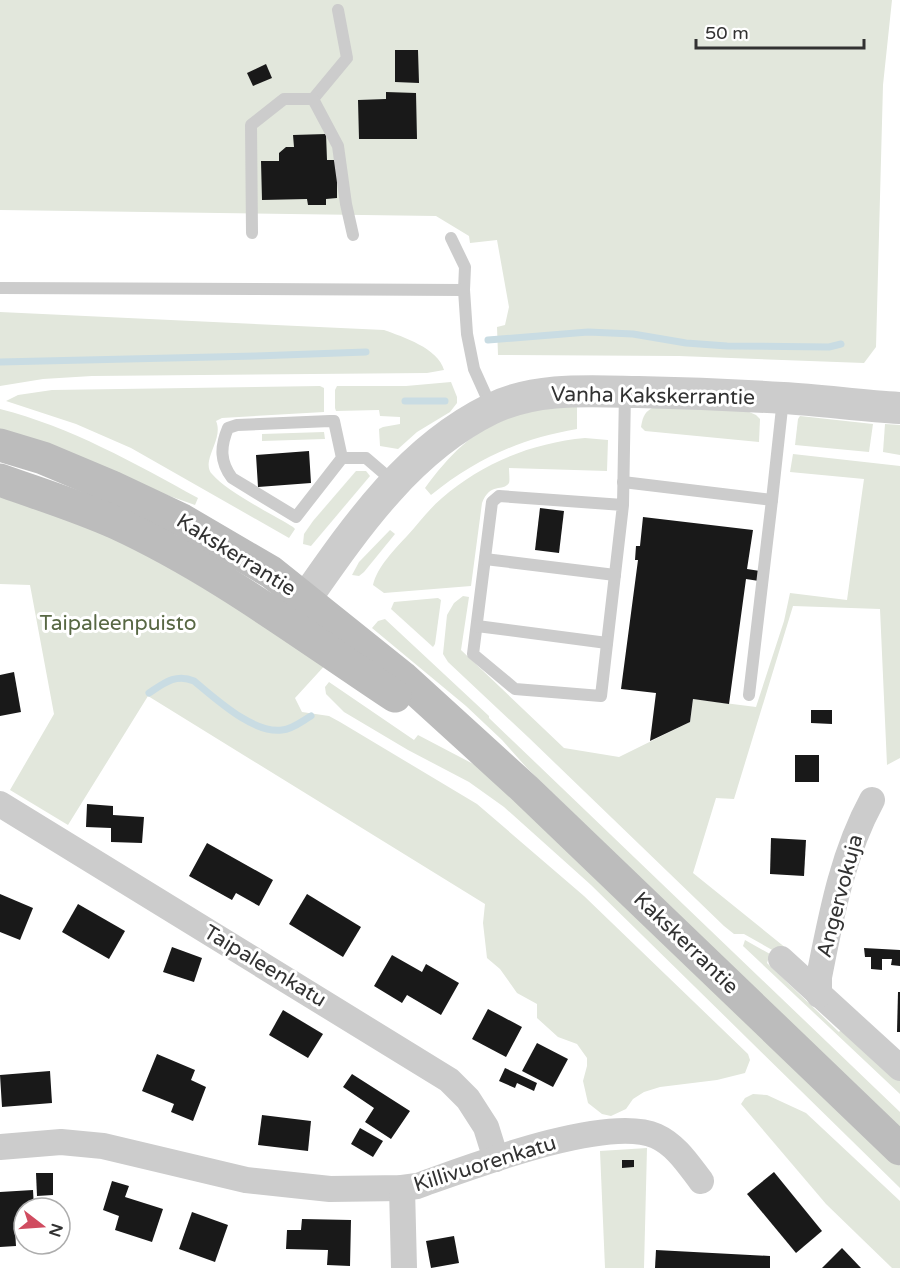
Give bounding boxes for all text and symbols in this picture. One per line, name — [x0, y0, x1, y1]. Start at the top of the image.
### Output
scale bar — [696, 12, 864, 50]
text: 50 m — [705, 22, 749, 44]
street label: Vanha Kakskerrantie — [551, 382, 755, 410]
street label: Kakskerrantie — [172, 508, 300, 602]
park label: Taipaleenpuisto — [40, 611, 196, 636]
street label: Angervokuja — [812, 832, 868, 960]
street label: Kakskerrantie — [628, 887, 744, 999]
street label: Taipaleenkatu — [199, 920, 331, 1012]
street label: Killivuorenkatu — [411, 1130, 559, 1198]
north arrow — [12, 1196, 72, 1256]
text: N — [44, 1221, 67, 1239]

